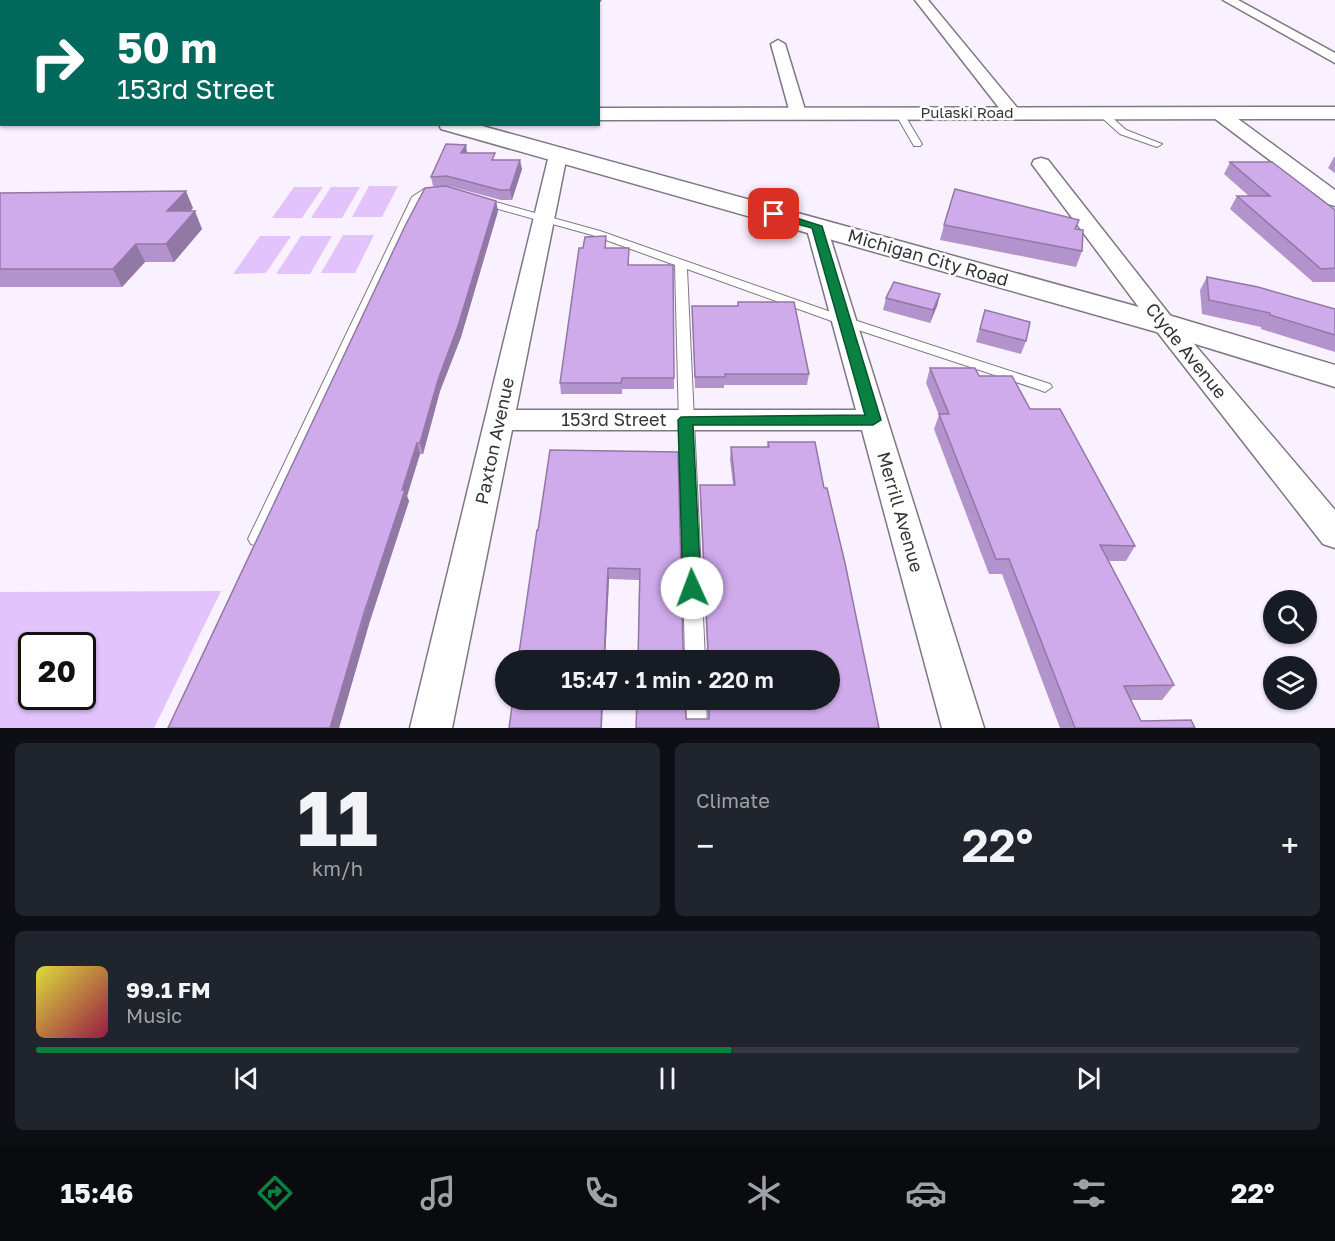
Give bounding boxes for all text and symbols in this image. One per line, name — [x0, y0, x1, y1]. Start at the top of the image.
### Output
text: 50 m — [117, 22, 217, 72]
icon: right — [18, 24, 96, 102]
text: 153rd Street — [117, 73, 275, 105]
street label: Pulaski Road — [920, 103, 1014, 121]
pin — [748, 188, 799, 239]
icon: arrive — [757, 197, 790, 230]
street label: Michigan City Road — [845, 224, 1011, 291]
street label: Clyde Avenue — [1141, 298, 1232, 403]
street label: Paxton Avenue — [470, 375, 518, 506]
street label: 153rd Street — [561, 408, 667, 430]
street label: Merrill Avenue — [873, 449, 929, 575]
position arrow — [660, 556, 724, 620]
map controls — [1263, 590, 1317, 710]
button: search — [1263, 590, 1317, 644]
speed limit sign: 20 — [18, 632, 96, 710]
button: layers — [1263, 656, 1317, 710]
text: 15:47 · 1 min · 220 m — [561, 666, 774, 693]
text: 11 — [297, 770, 378, 863]
text: Climate — [696, 788, 770, 812]
text: 22° — [962, 818, 1033, 872]
text: − — [696, 826, 714, 865]
text: + — [1281, 826, 1299, 865]
text: km/h — [312, 856, 363, 880]
text: 99.1 FM — [126, 976, 210, 1003]
text: Music — [126, 1003, 182, 1027]
icon: previous — [230, 1062, 263, 1095]
icon: pause — [651, 1062, 684, 1095]
icon: next — [1072, 1062, 1105, 1095]
icon: directions — [254, 1172, 296, 1214]
icon: music — [417, 1172, 459, 1214]
icon: phone — [580, 1172, 622, 1214]
icon: climate — [743, 1172, 785, 1214]
icon: car — [905, 1172, 947, 1214]
icon: filters — [1068, 1172, 1110, 1214]
text: 15:46 — [60, 1177, 133, 1209]
text: 22° — [1231, 1177, 1275, 1209]

